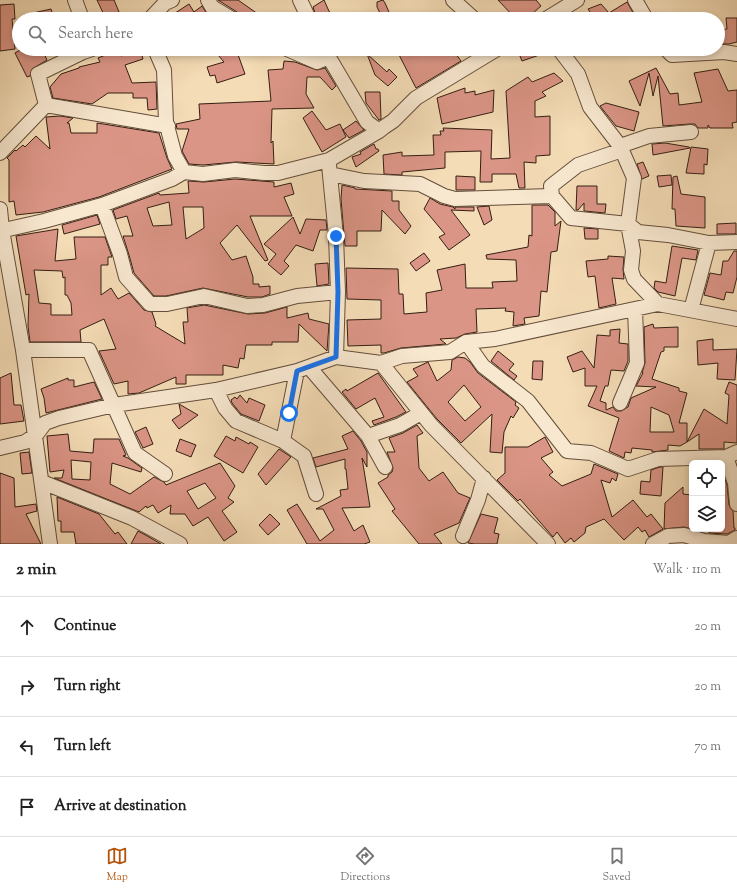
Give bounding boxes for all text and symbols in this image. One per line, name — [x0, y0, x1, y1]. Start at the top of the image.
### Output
search box — [12, 12, 725, 56]
icon: search — [26, 23, 48, 45]
text: Search here — [58, 24, 133, 45]
route end — [327, 227, 345, 245]
route start — [280, 404, 298, 422]
map controls — [689, 460, 725, 532]
button: locate — [689, 460, 725, 496]
button: layers — [689, 496, 725, 532]
text: 2 min — [16, 558, 57, 582]
text: Walk · 110 m — [653, 561, 721, 579]
icon: ahead — [16, 616, 38, 638]
text: Continue — [54, 616, 116, 637]
text: 20 m — [695, 618, 721, 636]
icon: right — [16, 676, 38, 698]
text: Turn right — [54, 676, 120, 697]
text: 20 m — [695, 678, 721, 696]
icon: left — [16, 736, 38, 758]
text: Turn left — [54, 736, 111, 757]
text: 70 m — [694, 738, 721, 756]
icon: arrive — [16, 796, 38, 818]
text: Arrive at destination — [54, 796, 187, 817]
tab: Map — [106, 845, 128, 885]
tab: Directions — [341, 845, 390, 885]
tab: Saved — [603, 845, 631, 885]

